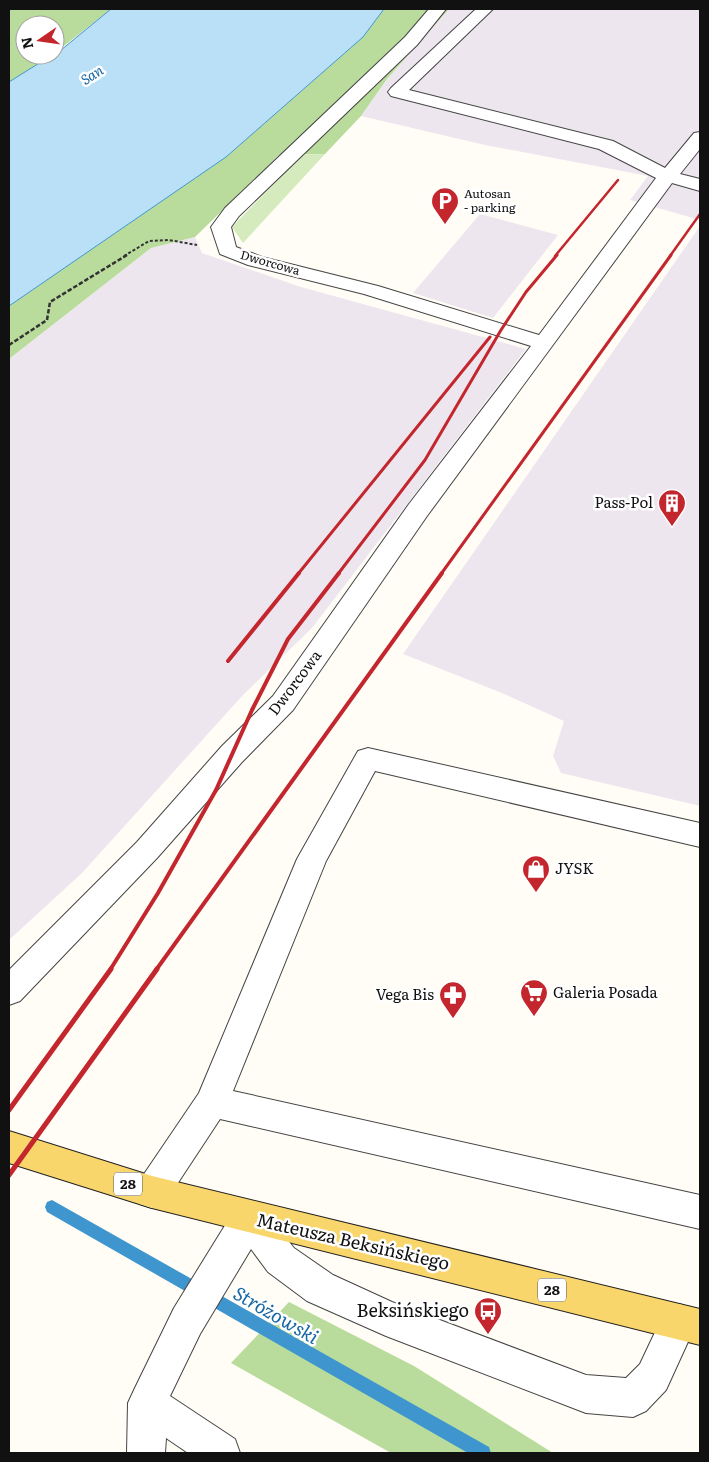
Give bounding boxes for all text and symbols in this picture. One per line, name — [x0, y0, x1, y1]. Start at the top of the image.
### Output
north arrow — [15, 15, 65, 65]
text: N — [15, 35, 37, 51]
water label: San — [76, 59, 107, 89]
place label: Autosan - parking — [464, 184, 516, 216]
parking icon: Autosan - parking — [430, 186, 460, 225]
street label: Dworcowa — [238, 245, 303, 279]
building icon: Pass-Pol — [657, 488, 687, 527]
place label: Pass-Pol — [595, 490, 653, 513]
street label: Dworcowa — [262, 644, 327, 720]
shop icon: JYSK — [521, 854, 551, 893]
place label: JYSK — [555, 856, 594, 879]
supermarket icon: Galeria Posada — [519, 978, 549, 1017]
pharmacy icon: Vega Bis — [438, 980, 468, 1019]
place label: Galeria Posada — [553, 980, 659, 1003]
place label: Vega Bis — [376, 982, 434, 1005]
road number: 28 — [114, 1172, 142, 1196]
street label: Mateusza Beksińskiego — [254, 1205, 452, 1276]
water label: Stróżowski — [229, 1278, 325, 1350]
road number: 28 — [538, 1278, 566, 1302]
place label: Beksińskiego — [357, 1296, 469, 1323]
bus stop icon: Beksińskiego — [473, 1296, 503, 1335]

